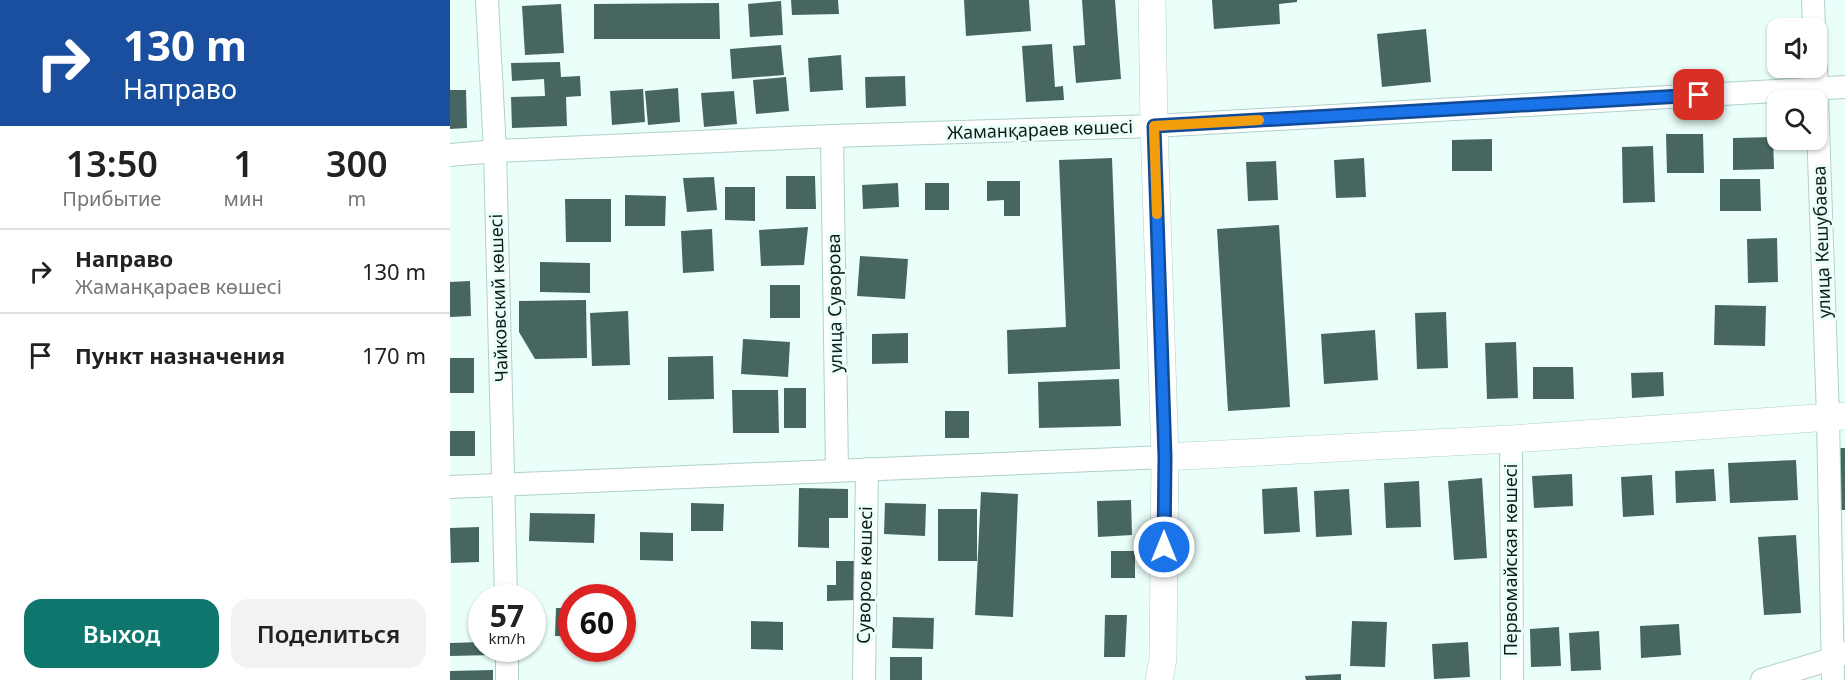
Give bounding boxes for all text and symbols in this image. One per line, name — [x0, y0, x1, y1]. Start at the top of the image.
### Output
text: 130 m — [123, 16, 247, 73]
map controls — [1767, 18, 1827, 150]
button: sound — [1767, 18, 1827, 78]
icon: right — [24, 24, 102, 102]
pin — [1673, 69, 1724, 120]
text: Направо — [123, 70, 237, 107]
icon: arrive — [1682, 78, 1715, 111]
button: search — [1767, 90, 1827, 150]
street label: Жаманқараев көшесі — [947, 114, 1133, 144]
text: 13:50 — [66, 139, 158, 188]
text: 1 — [233, 139, 254, 188]
text: 300 — [326, 139, 388, 188]
street label: улица Кешубаева — [1806, 165, 1836, 319]
text: Прибытие — [62, 185, 161, 212]
text: мин — [224, 185, 264, 212]
text: m — [347, 185, 366, 212]
street label: Чайковский көшесі — [483, 213, 513, 383]
street label: улица Суворова — [821, 233, 847, 373]
text: Направо — [75, 243, 173, 273]
icon: right — [24, 255, 57, 288]
text: 130 m — [362, 256, 426, 286]
text: Жаманқараев көшесі — [75, 273, 282, 300]
icon: arrive — [24, 339, 57, 372]
text: Пункт назначения — [75, 340, 285, 370]
text: 170 m — [362, 340, 426, 370]
street label: Первомайская көшесі — [1498, 464, 1522, 656]
street label: Суворов көшесі — [851, 506, 877, 644]
position arrow — [1132, 515, 1196, 579]
speed limit sign: 60 — [558, 584, 636, 662]
text: 57 — [490, 595, 524, 636]
button: Выход — [24, 599, 219, 668]
button: Поделиться — [231, 599, 426, 668]
text: km/h — [489, 628, 525, 648]

